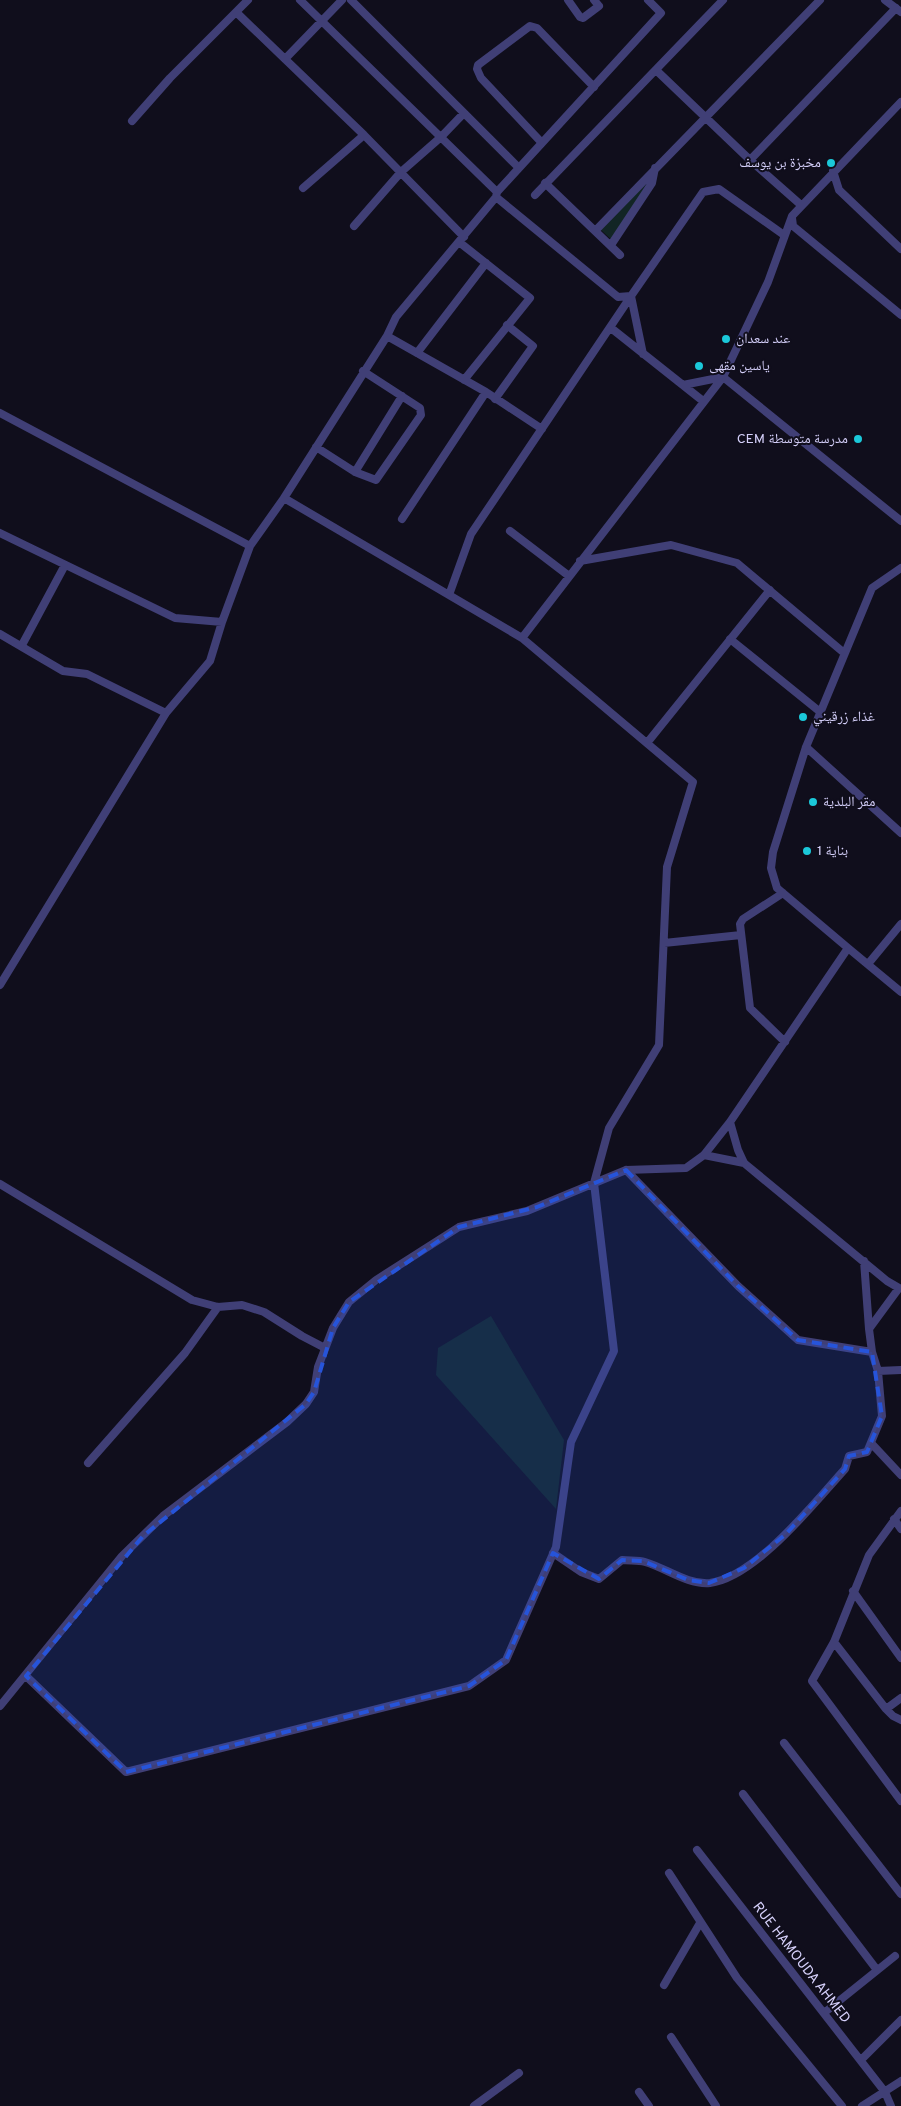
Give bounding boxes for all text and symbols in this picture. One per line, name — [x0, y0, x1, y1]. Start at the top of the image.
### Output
place label: مخبزة بن یوسف — [739, 155, 821, 172]
marker: مخبزة بن یوسف — [825, 157, 837, 169]
place label: عند سعدان — [736, 331, 790, 348]
marker: عند سعدان — [720, 333, 732, 345]
place label: ياسين مقهى — [709, 358, 770, 375]
marker: ياسين مقهى — [693, 360, 705, 372]
place label: CEM مدرسة متوسطة — [737, 431, 848, 448]
marker: CEM مدرسة متوسطة — [852, 433, 864, 445]
place label: غذاء زرقيني — [813, 709, 875, 727]
marker: غذاء زرقيني — [797, 711, 809, 723]
place label: مقر البلدية — [823, 794, 875, 811]
marker: مقر البلدية — [807, 796, 819, 808]
place label: بناية 1 — [817, 843, 848, 860]
marker: بناية 1 — [801, 845, 813, 857]
street label: RUE HAMOUDA AHMED — [748, 1899, 854, 2027]

